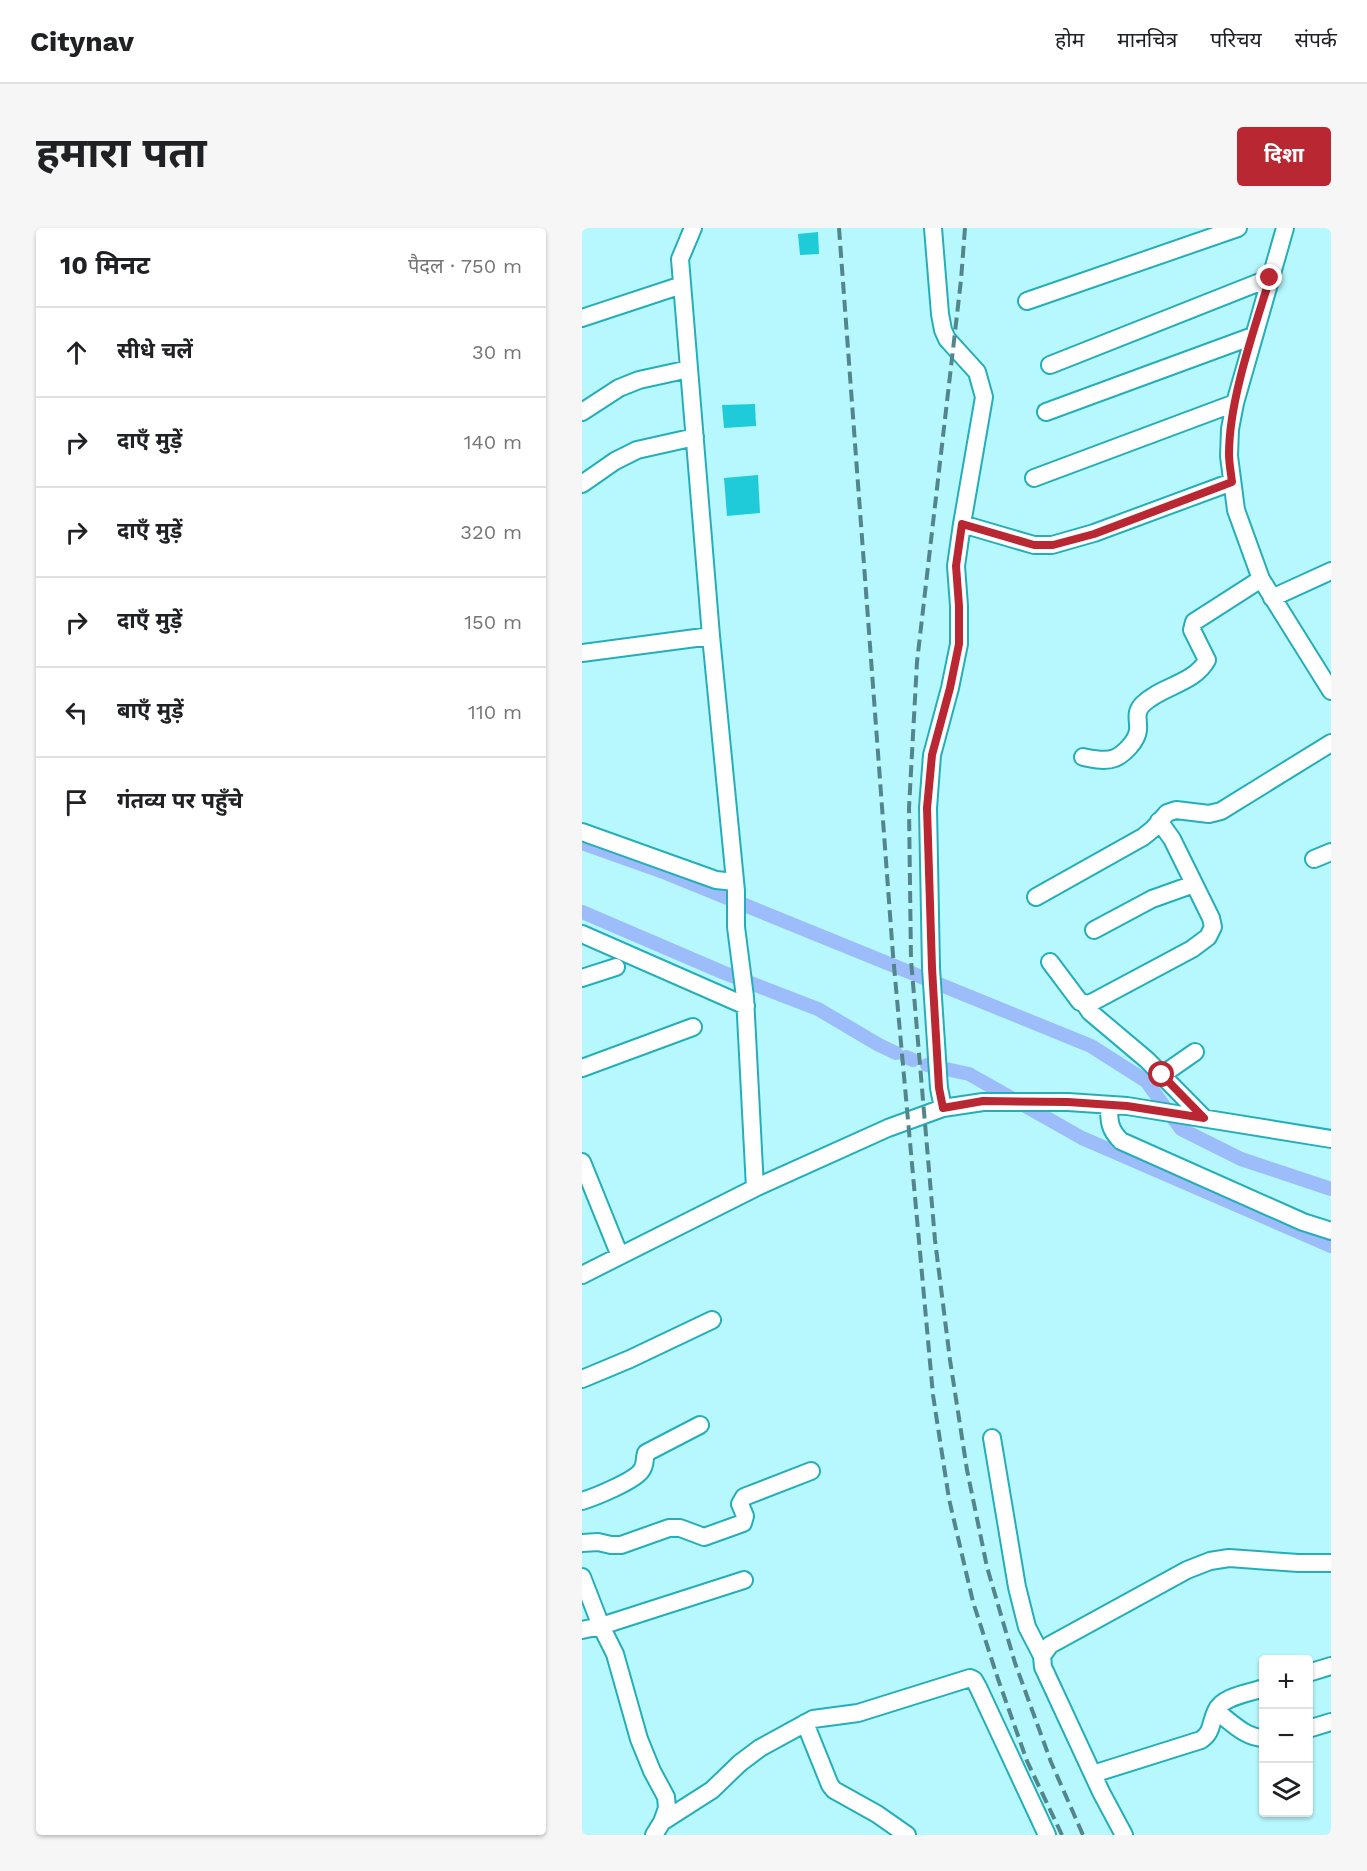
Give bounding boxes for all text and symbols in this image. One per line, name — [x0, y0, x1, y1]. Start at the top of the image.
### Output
text: Citynav — [30, 25, 134, 58]
text: होम — [1055, 27, 1084, 52]
text: मानचित्र — [1117, 27, 1177, 52]
text: परिचय — [1210, 27, 1262, 52]
text: संपर्क — [1295, 27, 1337, 52]
button: दिशा — [1237, 127, 1331, 186]
text: हमारा पता — [36, 128, 207, 177]
text: 10 मिनट — [60, 250, 150, 280]
text: पैदल · 750 m — [408, 254, 522, 278]
route end — [1256, 264, 1282, 290]
icon: ahead — [60, 336, 93, 369]
text: सीधे चलें — [117, 338, 193, 363]
text: 30 m — [472, 340, 522, 364]
icon: right — [60, 426, 93, 459]
text: दाएँ मुड़ें — [117, 428, 182, 453]
text: 140 m — [464, 430, 522, 454]
icon: right — [60, 516, 93, 549]
text: दाएँ मुड़ें — [117, 518, 182, 543]
text: 320 m — [460, 520, 522, 544]
icon: right — [60, 606, 93, 639]
text: दाएँ मुड़ें — [117, 608, 182, 633]
text: 150 m — [464, 610, 522, 634]
icon: left — [60, 696, 93, 729]
text: बाएँ मुड़ें — [117, 698, 184, 723]
text: 110 m — [468, 700, 522, 724]
icon: arrive — [60, 786, 93, 819]
text: गंतव्य पर पहुँचे — [117, 788, 243, 813]
route start — [1148, 1061, 1174, 1087]
map controls — [1259, 1655, 1313, 1817]
button: + — [1259, 1655, 1313, 1709]
button: − — [1259, 1709, 1313, 1763]
button: layers — [1259, 1763, 1313, 1817]

